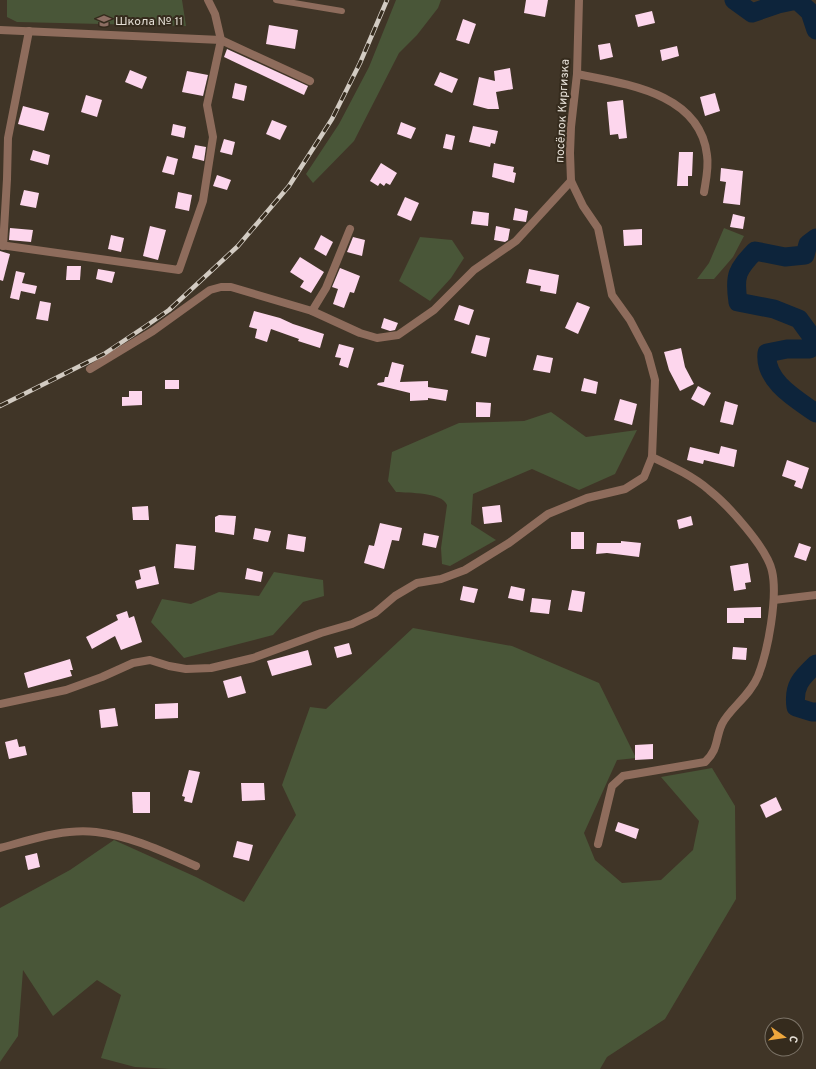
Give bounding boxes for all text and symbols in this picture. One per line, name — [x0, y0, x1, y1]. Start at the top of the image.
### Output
school or university icon: Школа № 11 — [96, 13, 112, 29]
place label: Школа № 11 — [115, 14, 183, 30]
street label: посёлок Киргизка — [552, 59, 574, 163]
north arrow — [764, 1017, 804, 1057]
text: С — [785, 1034, 800, 1044]

